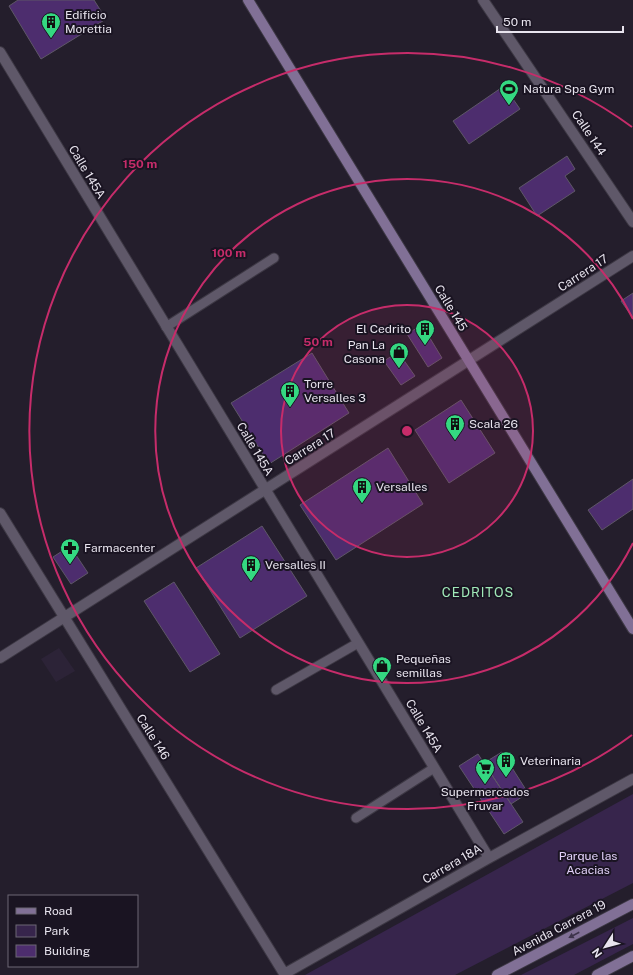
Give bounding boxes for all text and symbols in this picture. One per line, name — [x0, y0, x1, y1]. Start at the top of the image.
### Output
place label: Edificio Morettia — [65, 8, 112, 36]
scale bar — [497, 8, 623, 34]
building icon: Edificio Morettia — [40, 11, 62, 39]
text: 50 m — [503, 15, 531, 29]
sports icon: Natura Spa Gym — [498, 78, 520, 106]
place label: Natura Spa Gym — [523, 82, 614, 96]
street label: Calle 144 — [569, 108, 609, 159]
street label: Calle 145A — [66, 143, 109, 202]
text: 150 m — [123, 157, 157, 171]
text: 100 m — [212, 246, 246, 260]
street label: Carrera 17 — [555, 252, 611, 294]
street label: Calle 145 — [432, 282, 470, 334]
building icon: El Cedrito — [414, 318, 436, 346]
place label: El Cedrito — [356, 322, 411, 336]
text: 50 m — [303, 335, 333, 349]
place label: Pan La Casona — [344, 338, 385, 366]
shop icon: Pan La Casona — [388, 341, 410, 369]
place label: Torre Versalles 3 — [304, 377, 366, 405]
building icon: Torre Versalles 3 — [279, 380, 301, 408]
building icon: Scala 26 — [444, 413, 466, 441]
place label: Scala 26 — [469, 417, 518, 431]
street label: Calle 145A — [234, 420, 277, 479]
centre of rings — [400, 424, 414, 438]
street label: Carrera 17 — [282, 426, 338, 468]
building icon: Versalles — [351, 476, 373, 504]
place label: Versalles — [376, 480, 427, 494]
pharmacy icon: Farmacenter — [59, 537, 81, 565]
place label: Farmacenter — [84, 541, 156, 555]
building icon: Versalles II — [240, 554, 262, 582]
place label: Versalles II — [265, 558, 326, 572]
district label: CEDRITOS — [442, 585, 514, 600]
place label: Pequeñas semillas — [396, 652, 451, 680]
shop icon: Pequeñas semillas — [371, 655, 393, 683]
street label: Calle 145A — [403, 697, 446, 756]
street label: Calle 146 — [134, 712, 172, 762]
building icon: Veterinaria — [495, 750, 517, 778]
place label: Veterinaria — [520, 754, 581, 768]
supermarket icon: Supermercados Fruvar — [474, 757, 496, 785]
place label: Supermercados Fruvar — [441, 785, 529, 813]
street label: Carrera 18A — [420, 841, 485, 887]
park label: Parque las Acacias — [559, 849, 617, 877]
legend — [8, 895, 138, 967]
street label: Avenida Carrera 19 — [510, 897, 608, 959]
text: Road — [44, 904, 72, 918]
text: Park — [44, 924, 70, 938]
north arrow — [585, 927, 625, 967]
one-way arrow — [568, 932, 579, 938]
text: Building — [44, 944, 90, 958]
text: N — [590, 946, 604, 960]

